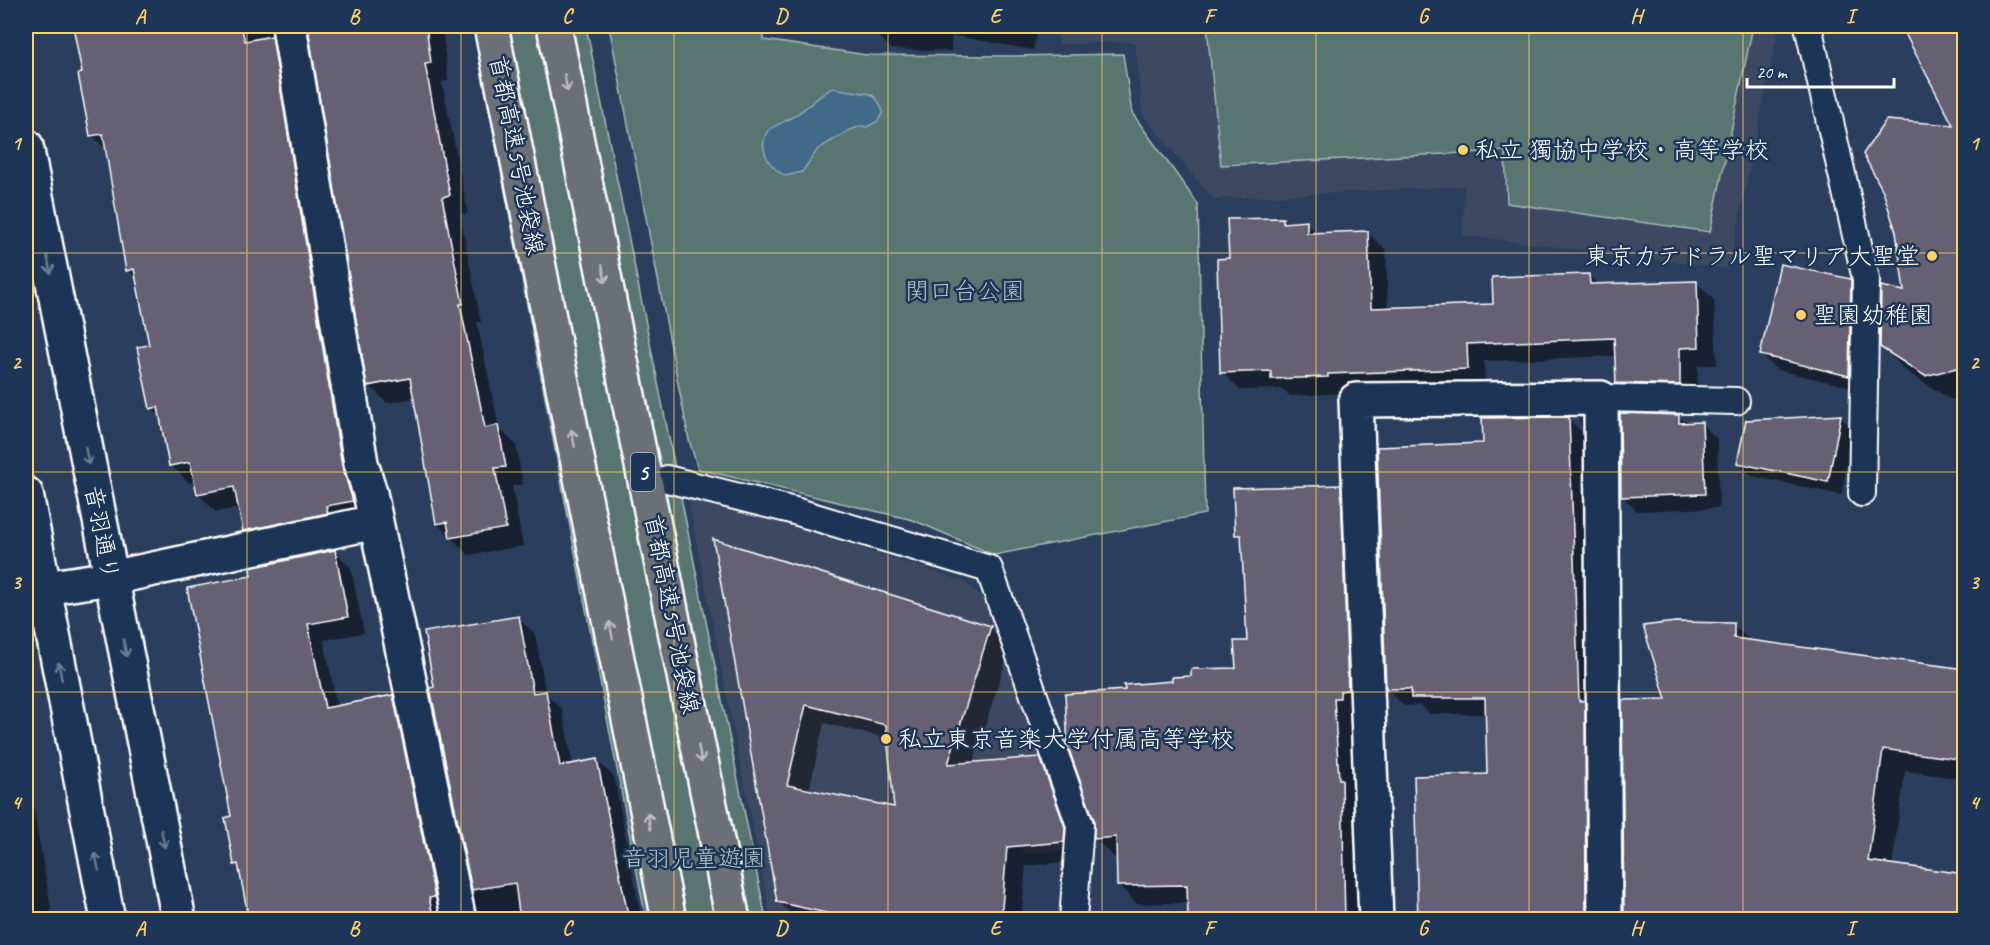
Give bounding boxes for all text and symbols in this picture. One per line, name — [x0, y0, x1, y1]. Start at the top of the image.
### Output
text: A — [135, 4, 147, 29]
text: B — [349, 4, 361, 29]
text: C — [562, 4, 574, 29]
text: D — [775, 4, 789, 29]
text: E — [990, 4, 1004, 29]
text: F — [1204, 4, 1218, 29]
text: G — [1418, 4, 1431, 29]
text: H — [1630, 4, 1645, 29]
text: I — [1846, 4, 1859, 29]
scale bar — [1747, 51, 1894, 89]
street label: 首都高速5号池袋線 — [483, 53, 551, 257]
text: 20 m — [1756, 61, 1789, 83]
one-way arrow — [561, 73, 572, 92]
text: 1 — [12, 131, 23, 156]
text: 1 — [1970, 131, 1981, 156]
place label: 私立 獨協中学校・高等学校 — [1475, 135, 1769, 165]
marker: 私立 獨協中学校・高等学校 — [1456, 143, 1470, 157]
place label: 東京カテドラル聖マリア大聖堂 — [1585, 241, 1920, 271]
marker: 東京カテドラル聖マリア大聖堂 — [1925, 249, 1939, 263]
one-way arrow — [44, 255, 55, 274]
one-way arrow — [599, 264, 610, 283]
park label: 関口台公園 — [905, 276, 1025, 306]
place label: 聖園幼稚園 — [1813, 300, 1933, 330]
marker: 聖園幼稚園 — [1794, 308, 1808, 322]
text: 2 — [12, 350, 23, 375]
text: 2 — [1970, 350, 1981, 375]
one-way arrow — [567, 429, 578, 449]
one-way arrow — [82, 446, 93, 466]
road number: 5 — [631, 453, 655, 491]
street label: 音羽通り — [78, 483, 126, 583]
street label: 首都高速5号池袋線 — [638, 512, 706, 716]
text: 3 — [12, 570, 23, 595]
text: 3 — [1970, 570, 1981, 595]
one-way arrow — [605, 620, 616, 640]
one-way arrow — [120, 637, 131, 657]
one-way arrow — [54, 661, 65, 681]
place label: 私立東京音楽大学付属高等学校 — [898, 724, 1234, 754]
marker: 私立東京音楽大学付属高等学校 — [879, 732, 893, 746]
one-way arrow — [694, 744, 706, 763]
text: 4 — [12, 790, 24, 815]
text: 4 — [1970, 790, 1982, 815]
one-way arrow — [643, 812, 655, 831]
one-way arrow — [158, 829, 169, 848]
park label: 音羽児童遊園 — [622, 843, 766, 873]
one-way arrow — [91, 853, 102, 872]
text: A — [135, 916, 147, 941]
text: B — [349, 916, 361, 941]
text: C — [562, 916, 574, 941]
text: D — [775, 916, 789, 941]
text: E — [990, 916, 1004, 941]
text: F — [1204, 916, 1218, 941]
text: G — [1418, 916, 1431, 941]
text: H — [1630, 916, 1645, 941]
text: I — [1846, 916, 1859, 941]

